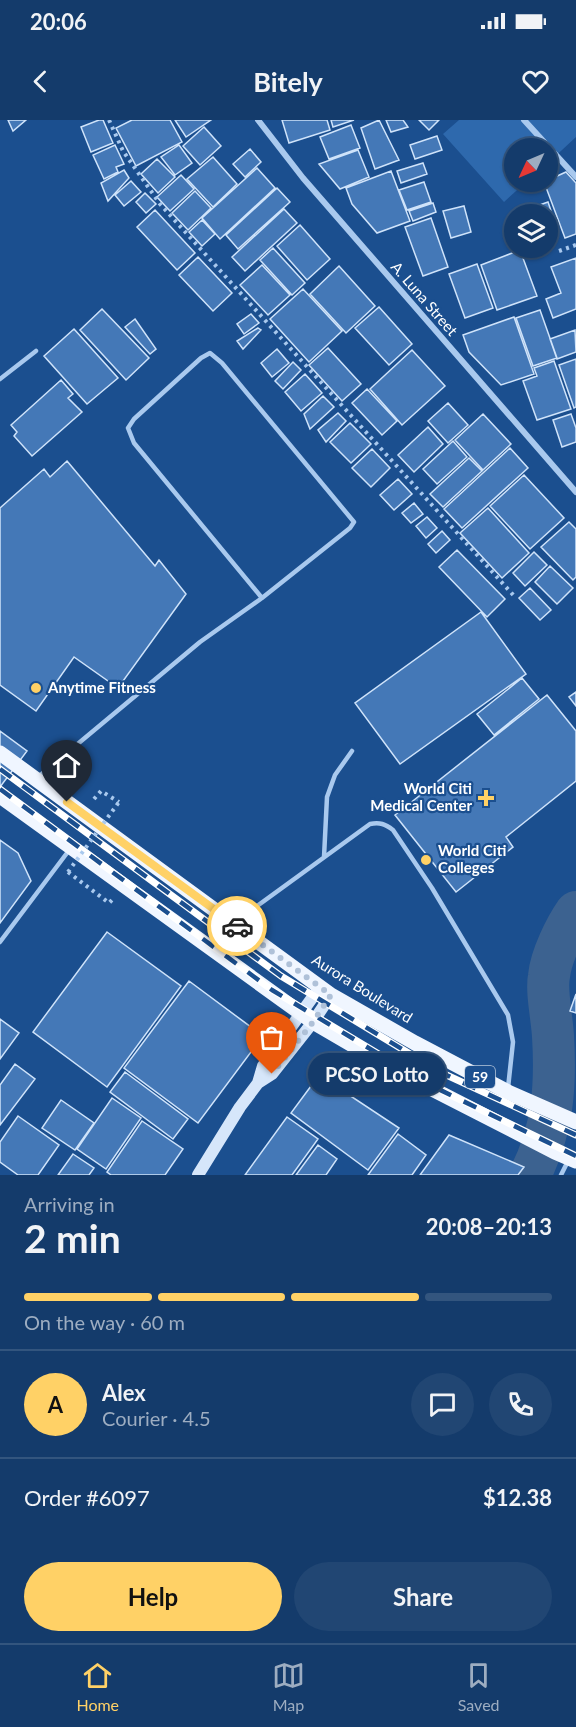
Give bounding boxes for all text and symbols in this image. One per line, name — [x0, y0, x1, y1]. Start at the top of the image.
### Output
text: 20:06 — [30, 8, 87, 35]
icon: back — [24, 65, 57, 98]
text: Bitely — [253, 65, 323, 98]
icon: heart — [519, 65, 552, 98]
north arrow — [504, 138, 558, 192]
map controls — [504, 138, 558, 258]
button: layers — [504, 204, 558, 258]
street label: A. Luna Street — [388, 258, 462, 340]
place label: Anytime Fitness — [47, 678, 156, 696]
marker: Anytime Fitness — [29, 681, 43, 695]
pin — [41, 740, 92, 802]
icon: home — [50, 749, 83, 782]
place label: World Citi Medical Center — [370, 779, 472, 814]
marker: World Citi Medical Center — [477, 789, 495, 807]
place label: World Citi Colleges — [438, 841, 506, 876]
marker: World Citi Colleges — [419, 853, 433, 867]
courier — [207, 896, 267, 956]
icon: car — [221, 910, 254, 943]
street label: Aurora Boulevard — [309, 950, 416, 1026]
pin — [246, 1012, 297, 1074]
icon: bag — [255, 1021, 288, 1054]
callout: PCSO Lotto — [308, 1053, 446, 1095]
text: PCSO Lotto — [325, 1062, 429, 1086]
road number: 59 — [465, 1066, 495, 1088]
text: Arriving in — [24, 1192, 115, 1216]
text: 20:08–20:13 — [426, 1213, 552, 1240]
text: 2 min — [24, 1215, 121, 1261]
text: On the way · 60 m — [24, 1310, 185, 1334]
button: chat — [411, 1373, 474, 1436]
button: phone — [489, 1373, 552, 1436]
text: Alex — [102, 1379, 146, 1406]
text: A — [48, 1391, 63, 1418]
text: Courier · 4.5 — [102, 1406, 211, 1430]
text: Order #6097 — [24, 1484, 150, 1511]
text: $12.38 — [483, 1484, 552, 1511]
button: Help — [24, 1562, 282, 1631]
button: Share — [294, 1562, 552, 1631]
tab: Home — [76, 1659, 119, 1714]
tab: Map — [272, 1659, 305, 1714]
tab: Saved — [458, 1659, 500, 1714]

